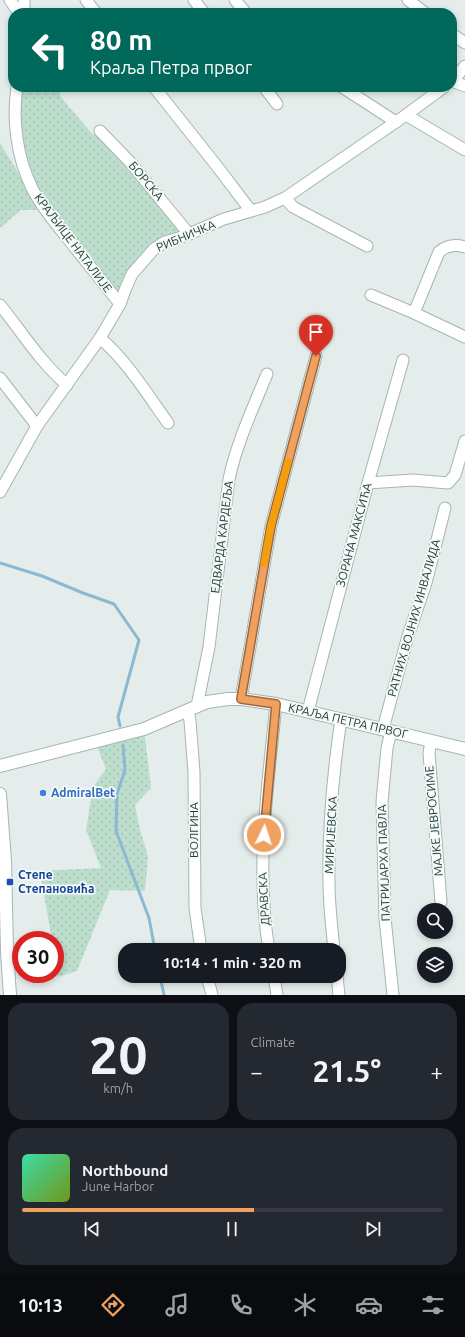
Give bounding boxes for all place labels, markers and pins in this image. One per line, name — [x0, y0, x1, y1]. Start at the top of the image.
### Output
pin — [299, 315, 333, 356]
place label: AdmiralBet — [51, 786, 115, 799]
marker: AdmiralBet — [38, 788, 48, 798]
place label: Степе Степановића — [18, 868, 94, 895]
marker: Степе Степановића — [5, 877, 15, 887]

